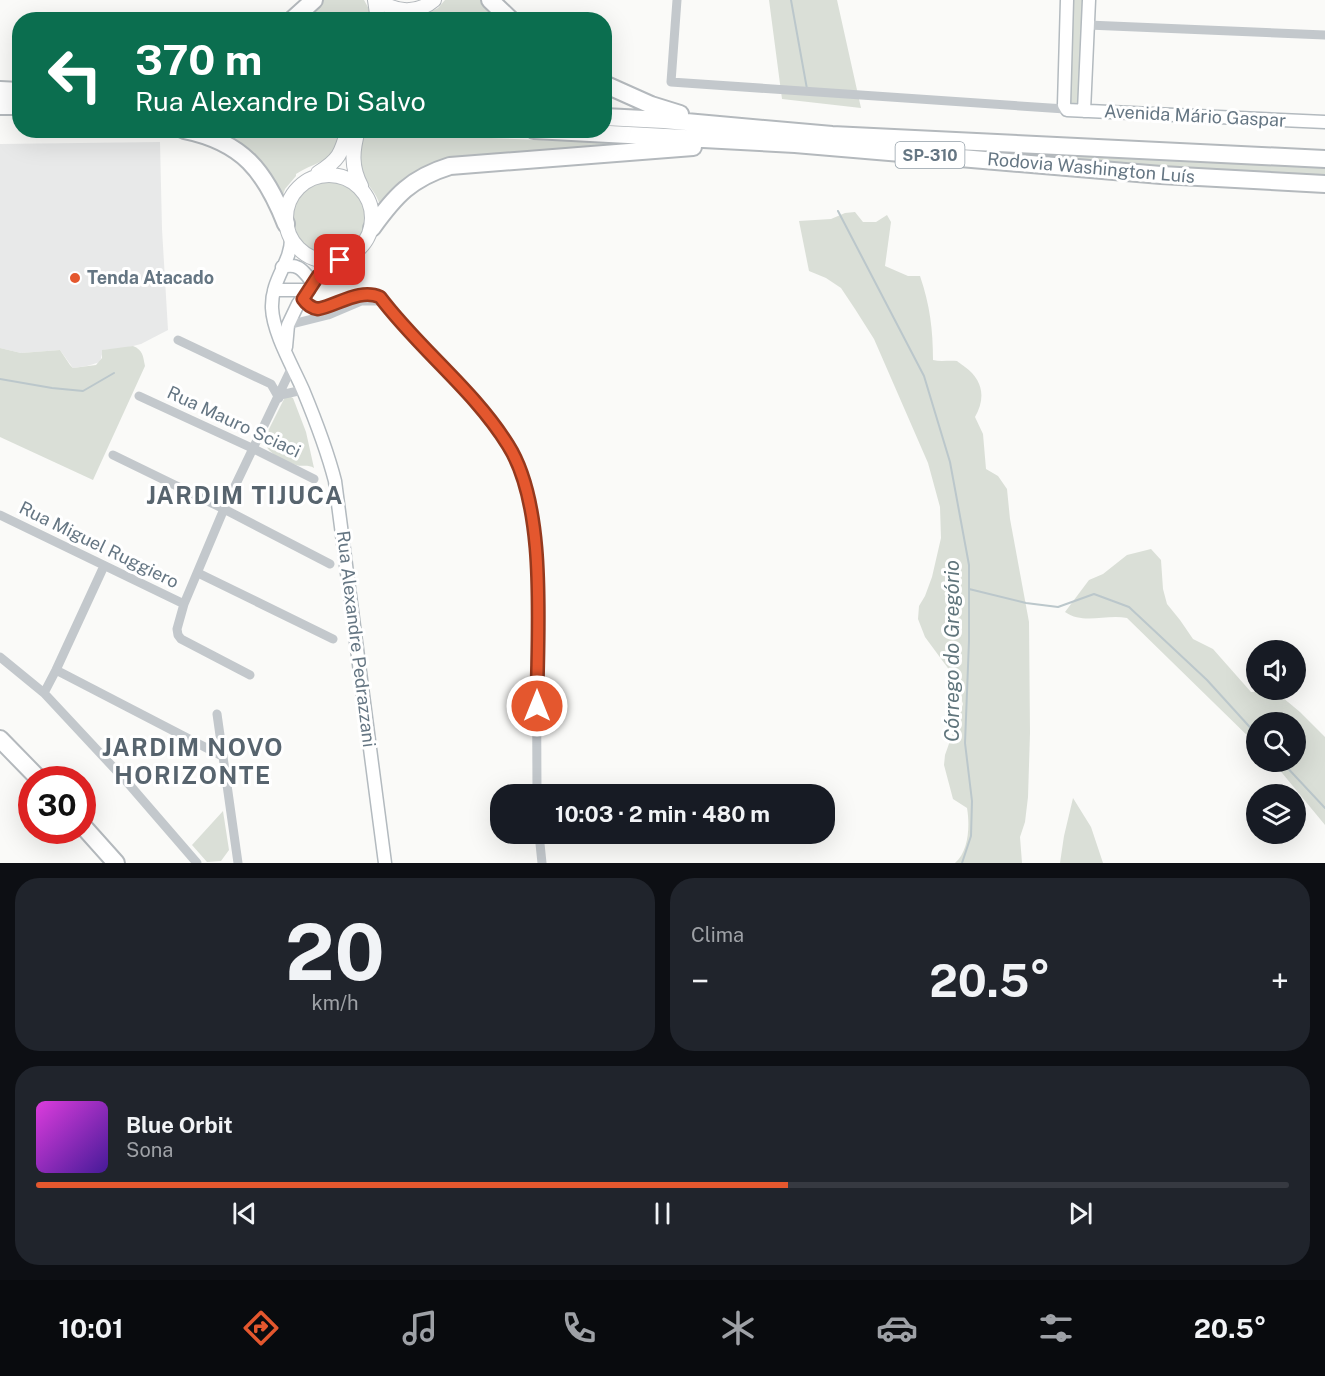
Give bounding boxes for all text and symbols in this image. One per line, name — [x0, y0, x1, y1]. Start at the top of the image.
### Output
text: 370 m — [135, 35, 262, 84]
icon: left — [36, 36, 114, 114]
text: Rua Alexandre Di Salvo — [135, 85, 426, 117]
street label: Avenida Mário Gaspar — [1103, 100, 1287, 131]
road number: SP-310 — [896, 142, 964, 168]
street label: Rodovia Washington Luís — [986, 148, 1196, 187]
pin — [314, 234, 365, 285]
icon: arrive — [323, 243, 356, 276]
place label: Tenda Atacado — [87, 267, 214, 288]
marker: Tenda Atacado — [68, 271, 82, 285]
street label: Rua Mauro Sciaci — [164, 381, 304, 462]
district label: JARDIM TIJUCA — [146, 481, 344, 509]
street label: Rua Miguel Ruggiero — [16, 497, 182, 592]
street label: Rua Alexandre Pedrazzani — [333, 530, 380, 748]
water label: Córrego do Gregório — [940, 560, 964, 742]
map controls — [1246, 640, 1306, 844]
button: sound — [1246, 640, 1306, 700]
position arrow — [505, 674, 569, 738]
button: search — [1246, 712, 1306, 772]
district label: JARDIM NOVO HORIZONTE — [102, 733, 284, 789]
speed limit sign: 30 — [18, 766, 96, 844]
button: layers — [1246, 784, 1306, 844]
text: 10:03 · 2 min · 480 m — [555, 801, 770, 827]
text: 20 — [285, 906, 385, 998]
text: Clima — [691, 923, 744, 947]
text: 20.5° — [929, 954, 1051, 1007]
text: − — [691, 962, 709, 1000]
text: + — [1271, 962, 1289, 1000]
text: km/h — [311, 991, 359, 1015]
text: Blue Orbit — [126, 1112, 233, 1138]
text: Sona — [126, 1138, 173, 1162]
icon: previous — [228, 1197, 261, 1230]
icon: pause — [646, 1197, 679, 1230]
icon: next — [1064, 1197, 1097, 1230]
icon: directions — [240, 1307, 282, 1349]
icon: music — [399, 1307, 441, 1349]
icon: phone — [558, 1307, 600, 1349]
icon: climate — [717, 1307, 759, 1349]
icon: car — [876, 1307, 918, 1349]
icon: filters — [1035, 1307, 1077, 1349]
text: 10:01 — [58, 1312, 124, 1344]
text: 20.5° — [1194, 1312, 1267, 1344]

